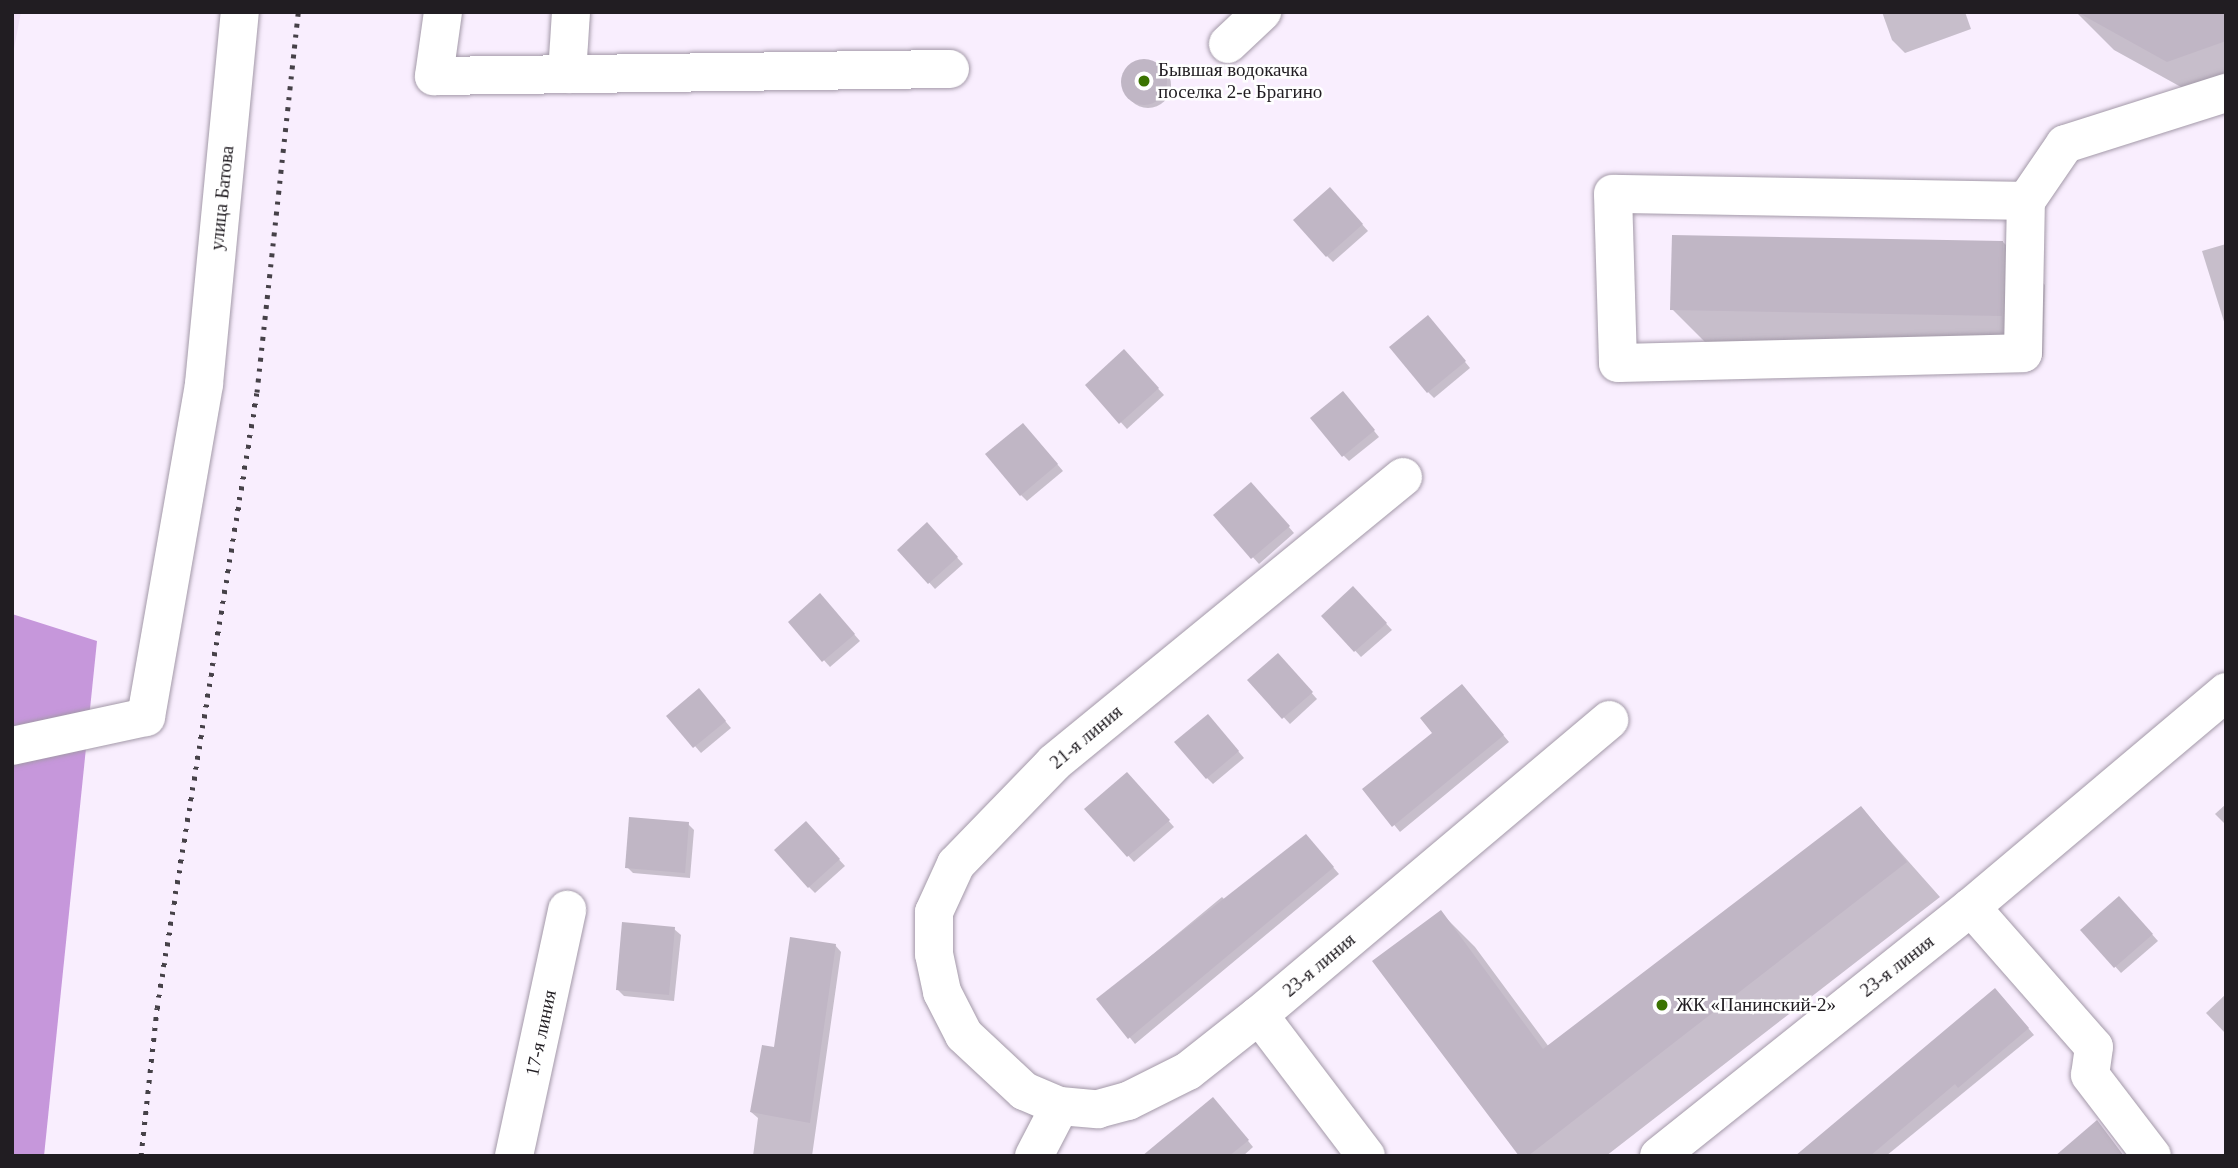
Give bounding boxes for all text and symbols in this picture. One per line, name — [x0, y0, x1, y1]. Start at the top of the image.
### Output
place label: Бывшая водокачка поселка 2-е Брагино — [1158, 59, 1322, 103]
marker: Бывшая водокачка поселка 2-е Брагино — [1136, 73, 1152, 89]
street label: улица Батова — [205, 144, 239, 252]
street label: 21-я линия — [1045, 700, 1127, 774]
street label: 23-я линия — [1278, 928, 1360, 1002]
street label: 23-я линия — [1855, 930, 1939, 1002]
street label: 17-я линия — [521, 988, 561, 1078]
place label: ЖК «Панинский-2» — [1676, 994, 1836, 1016]
marker: ЖК «Панинский-2» — [1654, 997, 1670, 1013]

